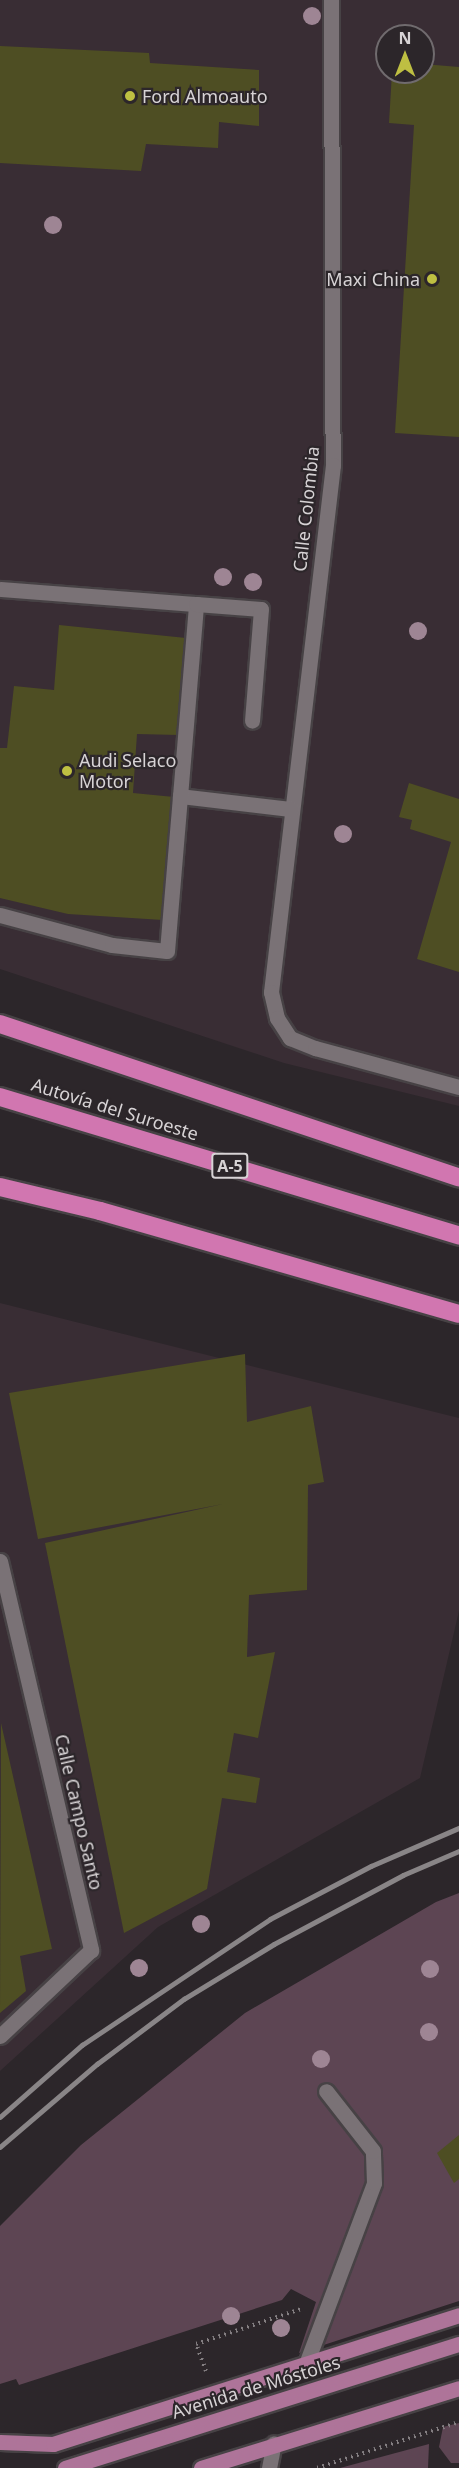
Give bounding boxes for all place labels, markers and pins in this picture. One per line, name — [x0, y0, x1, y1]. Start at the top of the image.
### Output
place label: Ford Almoauto — [142, 85, 268, 107]
marker: Ford Almoauto — [123, 89, 137, 103]
place label: Maxi China — [326, 268, 420, 290]
marker: Maxi China — [425, 272, 439, 286]
place label: Audi Selaco Motor — [79, 750, 176, 792]
marker: Audi Selaco Motor — [60, 764, 74, 778]

